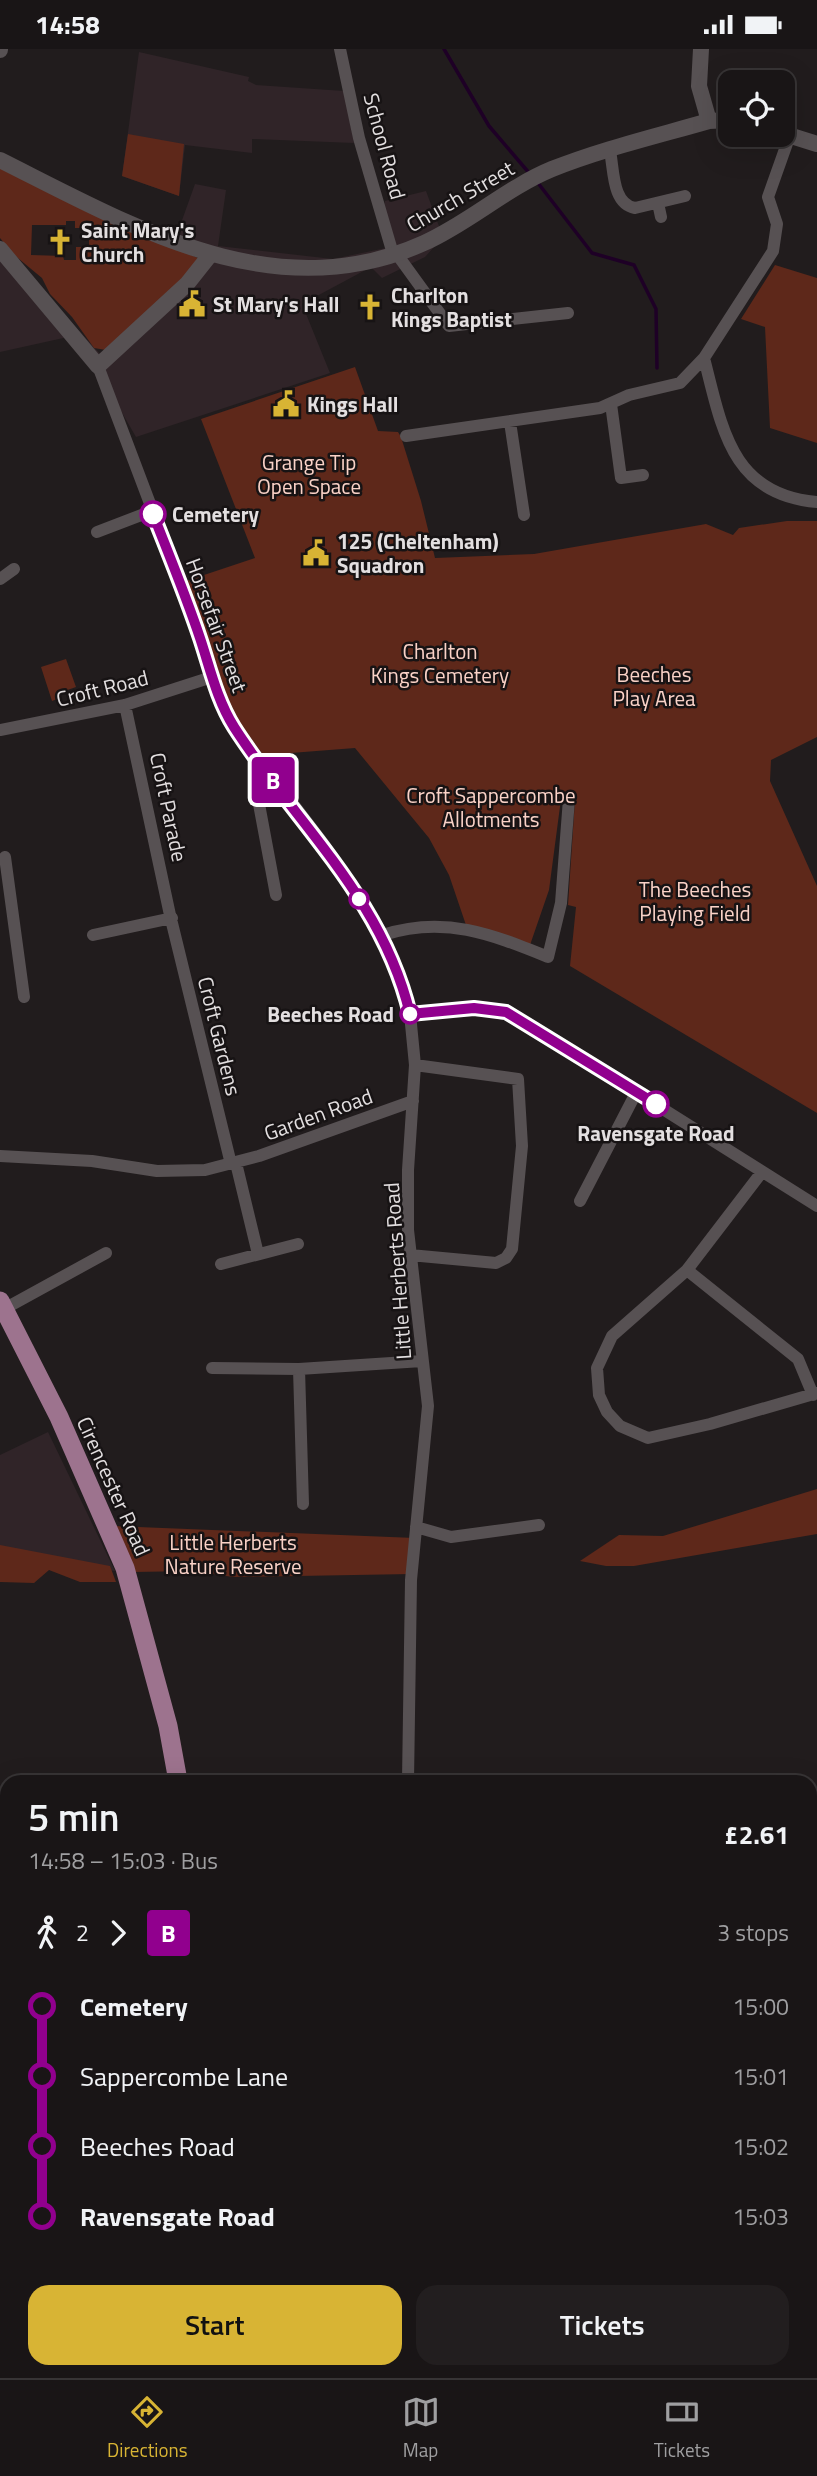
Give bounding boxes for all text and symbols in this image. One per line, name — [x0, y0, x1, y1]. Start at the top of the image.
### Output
text: 14:58 — [35, 5, 100, 44]
map controls — [718, 70, 795, 147]
button: locate — [718, 70, 795, 147]
street label: School Road — [355, 89, 415, 203]
street label: Church Street — [400, 152, 521, 240]
place label: Saint Mary's Church — [81, 214, 195, 270]
church icon: Saint Mary's Church — [45, 227, 75, 257]
place label: Charlton Kings Baptist — [391, 279, 512, 335]
place label: St Mary's Hall — [213, 288, 339, 320]
public building icon: St Mary's Hall — [177, 289, 207, 319]
church icon: Charlton Kings Baptist — [355, 292, 385, 322]
place label: Kings Hall — [307, 388, 399, 420]
public building icon: Kings Hall — [271, 389, 301, 419]
park label: Grange Tip Open Space — [257, 446, 361, 502]
place label: Cemetery — [172, 498, 259, 530]
marker: Cemetery — [140, 501, 166, 527]
place label: 125 (Cheltenham) Squadron — [337, 525, 499, 581]
public building icon: 125 (Cheltenham) Squadron — [301, 538, 331, 568]
street label: Horsefair Street — [178, 553, 256, 697]
park label: Charlton Kings Cemetery — [371, 635, 509, 691]
park label: Beeches Play Area — [612, 658, 696, 714]
street label: Croft Road — [53, 661, 151, 715]
street label: Croft Parade — [142, 749, 196, 865]
line badge: B — [250, 757, 296, 803]
text: B — [266, 762, 280, 798]
park label: Croft Sappercombe Allotments — [406, 779, 576, 835]
park label: The Beeches Playing Field — [639, 873, 751, 929]
unlabelled marker — [349, 889, 369, 909]
street label: Croft Gardens — [190, 973, 250, 1099]
place label: Beeches Road — [267, 998, 394, 1030]
marker: Beeches Road — [400, 1004, 420, 1024]
street label: Garden Road — [259, 1080, 377, 1148]
marker: Ravensgate Road — [643, 1091, 669, 1117]
place label: Ravensgate Road — [577, 1117, 735, 1149]
street label: Little Herberts Road — [375, 1181, 419, 1361]
street label: Cirencester Road — [69, 1411, 159, 1561]
park label: Little Herberts Nature Reserve — [164, 1526, 302, 1582]
text: 5 min — [28, 1788, 119, 1846]
text: £2.61 — [724, 1815, 789, 1854]
text: 14:58 – 15:03 · Bus — [28, 1843, 218, 1878]
icon: walk — [28, 1914, 66, 1952]
icon: forward — [99, 1914, 137, 1952]
text: 2 — [76, 1915, 89, 1950]
text: B — [161, 1915, 176, 1951]
text: 3 stops — [717, 1915, 789, 1950]
text: Cemetery — [80, 1987, 188, 2026]
text: 15:00 — [732, 1989, 789, 2024]
text: Sappercombe Lane — [80, 2057, 288, 2096]
text: 15:01 — [732, 2059, 789, 2094]
text: Beeches Road — [80, 2127, 235, 2166]
text: 15:02 — [732, 2129, 789, 2164]
text: Ravensgate Road — [80, 2197, 275, 2236]
text: 15:03 — [732, 2199, 789, 2234]
button: Start — [28, 2285, 402, 2365]
button: Tickets — [416, 2285, 789, 2365]
tab: Directions — [107, 2393, 188, 2464]
tab: Map — [402, 2393, 440, 2464]
tab: Tickets — [654, 2393, 710, 2464]

